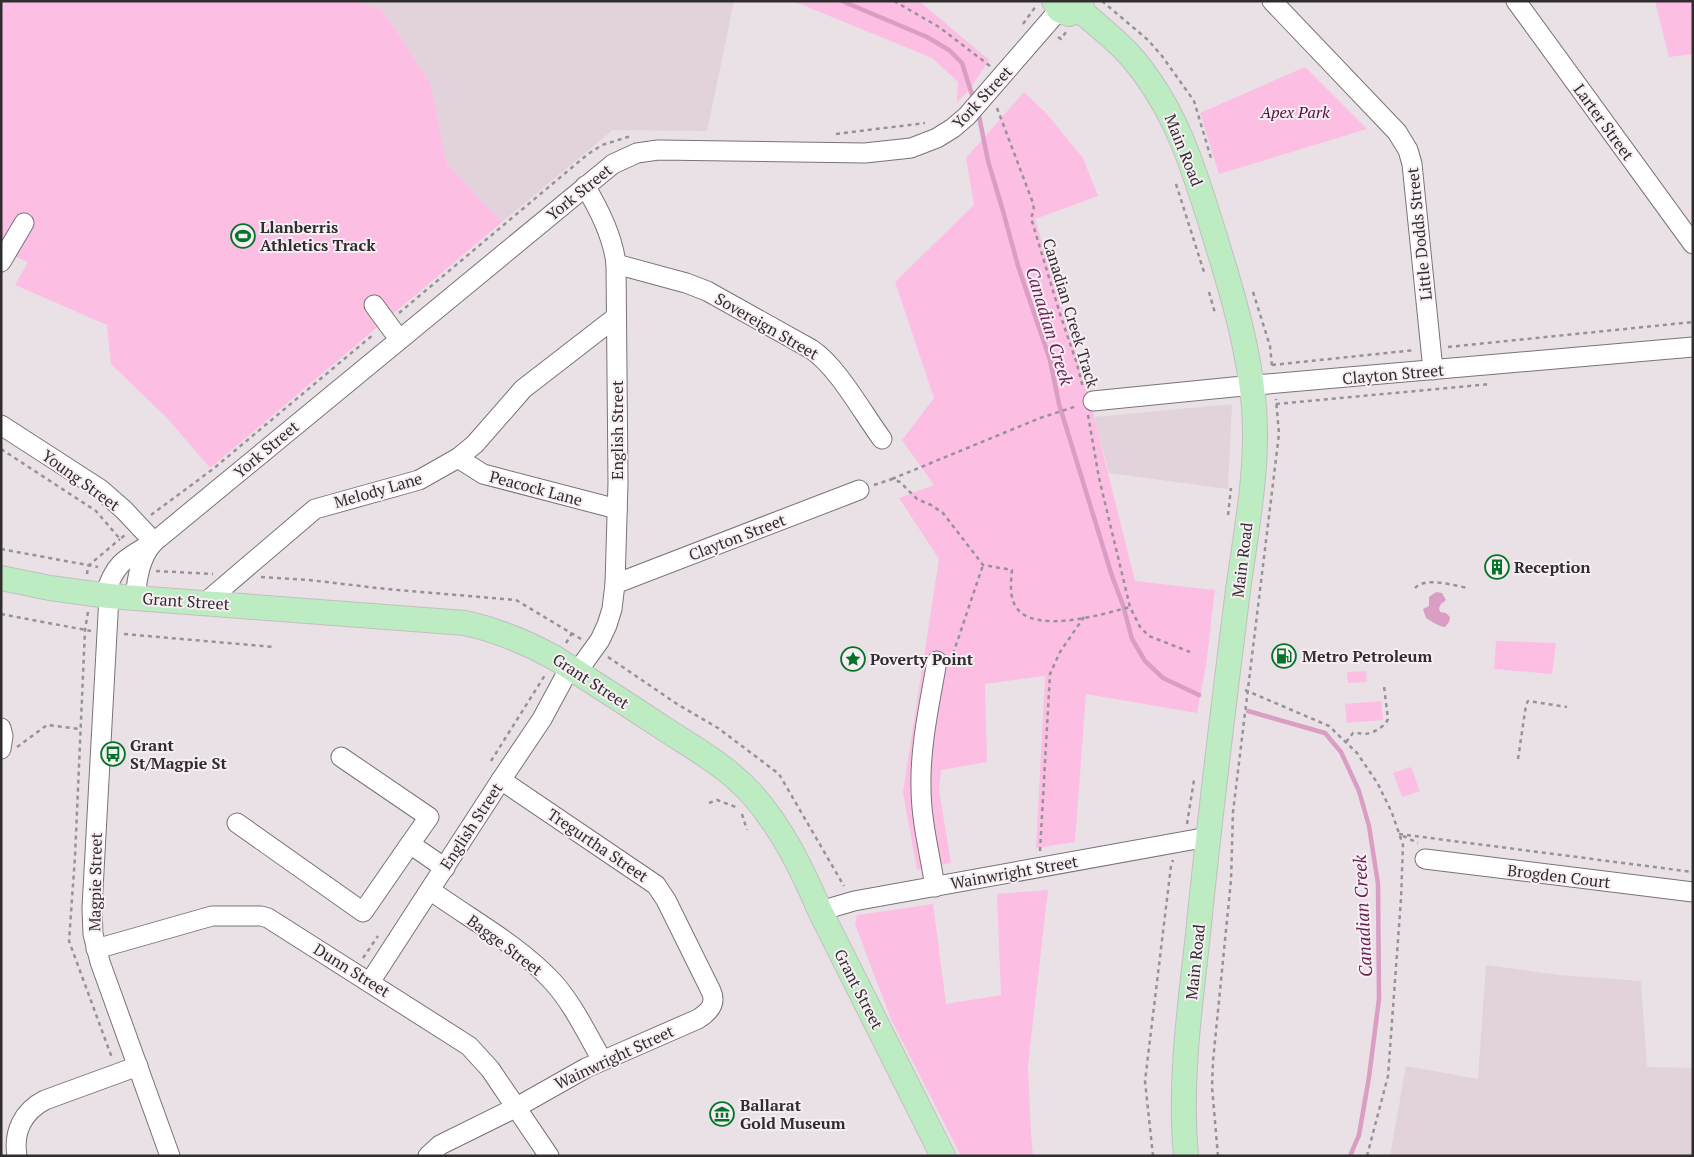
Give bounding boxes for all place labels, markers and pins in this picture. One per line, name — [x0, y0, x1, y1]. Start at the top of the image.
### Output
place label: Llanberris Athletics Track — [260, 216, 376, 256]
sports icon: Llanberris Athletics Track — [230, 223, 256, 249]
building icon: Reception — [1484, 554, 1510, 580]
place label: Reception — [1514, 556, 1591, 578]
fuel station icon: Metro Petroleum — [1271, 643, 1297, 669]
place label: Metro Petroleum — [1302, 645, 1433, 667]
place icon: Poverty Point — [840, 646, 866, 672]
place label: Poverty Point — [870, 648, 974, 670]
place label: Grant St/Magpie St — [130, 734, 228, 774]
bus stop icon: Grant St/Magpie St — [100, 741, 126, 767]
place label: Ballarat Gold Museum — [740, 1094, 846, 1134]
museum icon: Ballarat Gold Museum — [709, 1101, 735, 1127]

